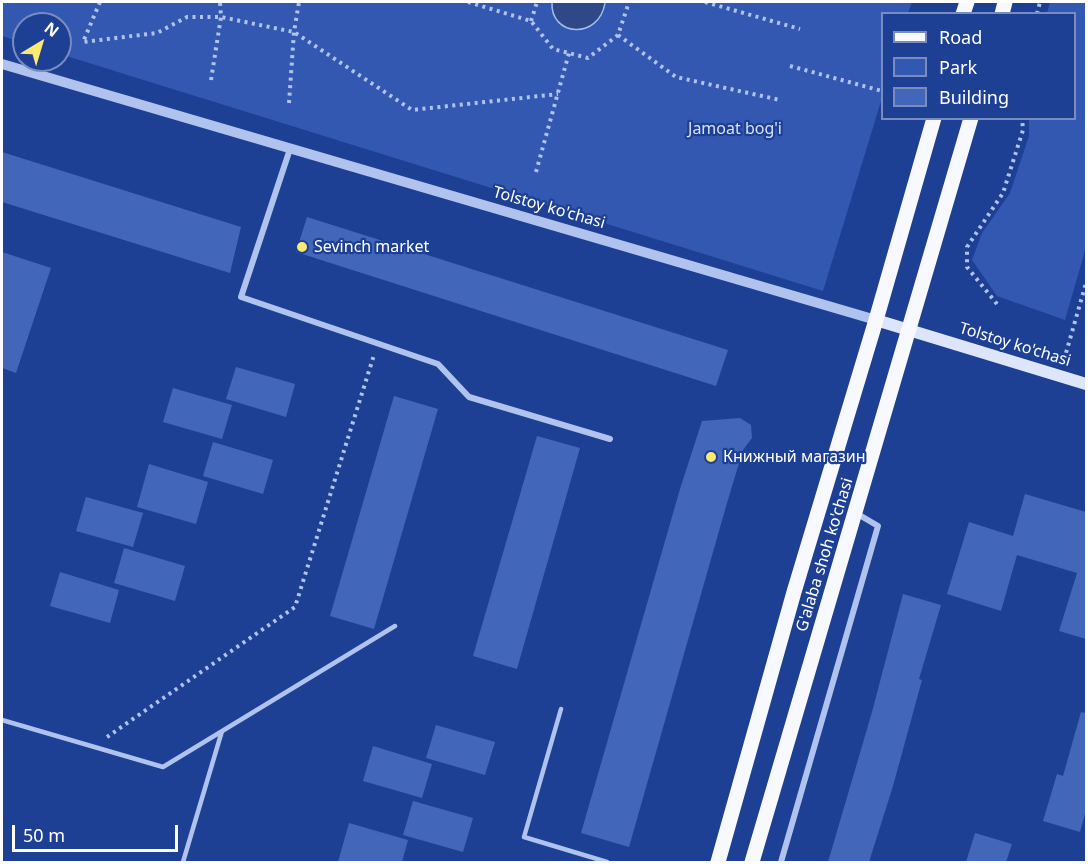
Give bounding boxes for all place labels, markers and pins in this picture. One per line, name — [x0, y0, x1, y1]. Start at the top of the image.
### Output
place label: Sevinch market — [314, 237, 429, 257]
marker: Sevinch market — [295, 240, 309, 254]
place label: Книжный магазин — [723, 447, 866, 467]
marker: Книжный магазин — [704, 450, 718, 464]

